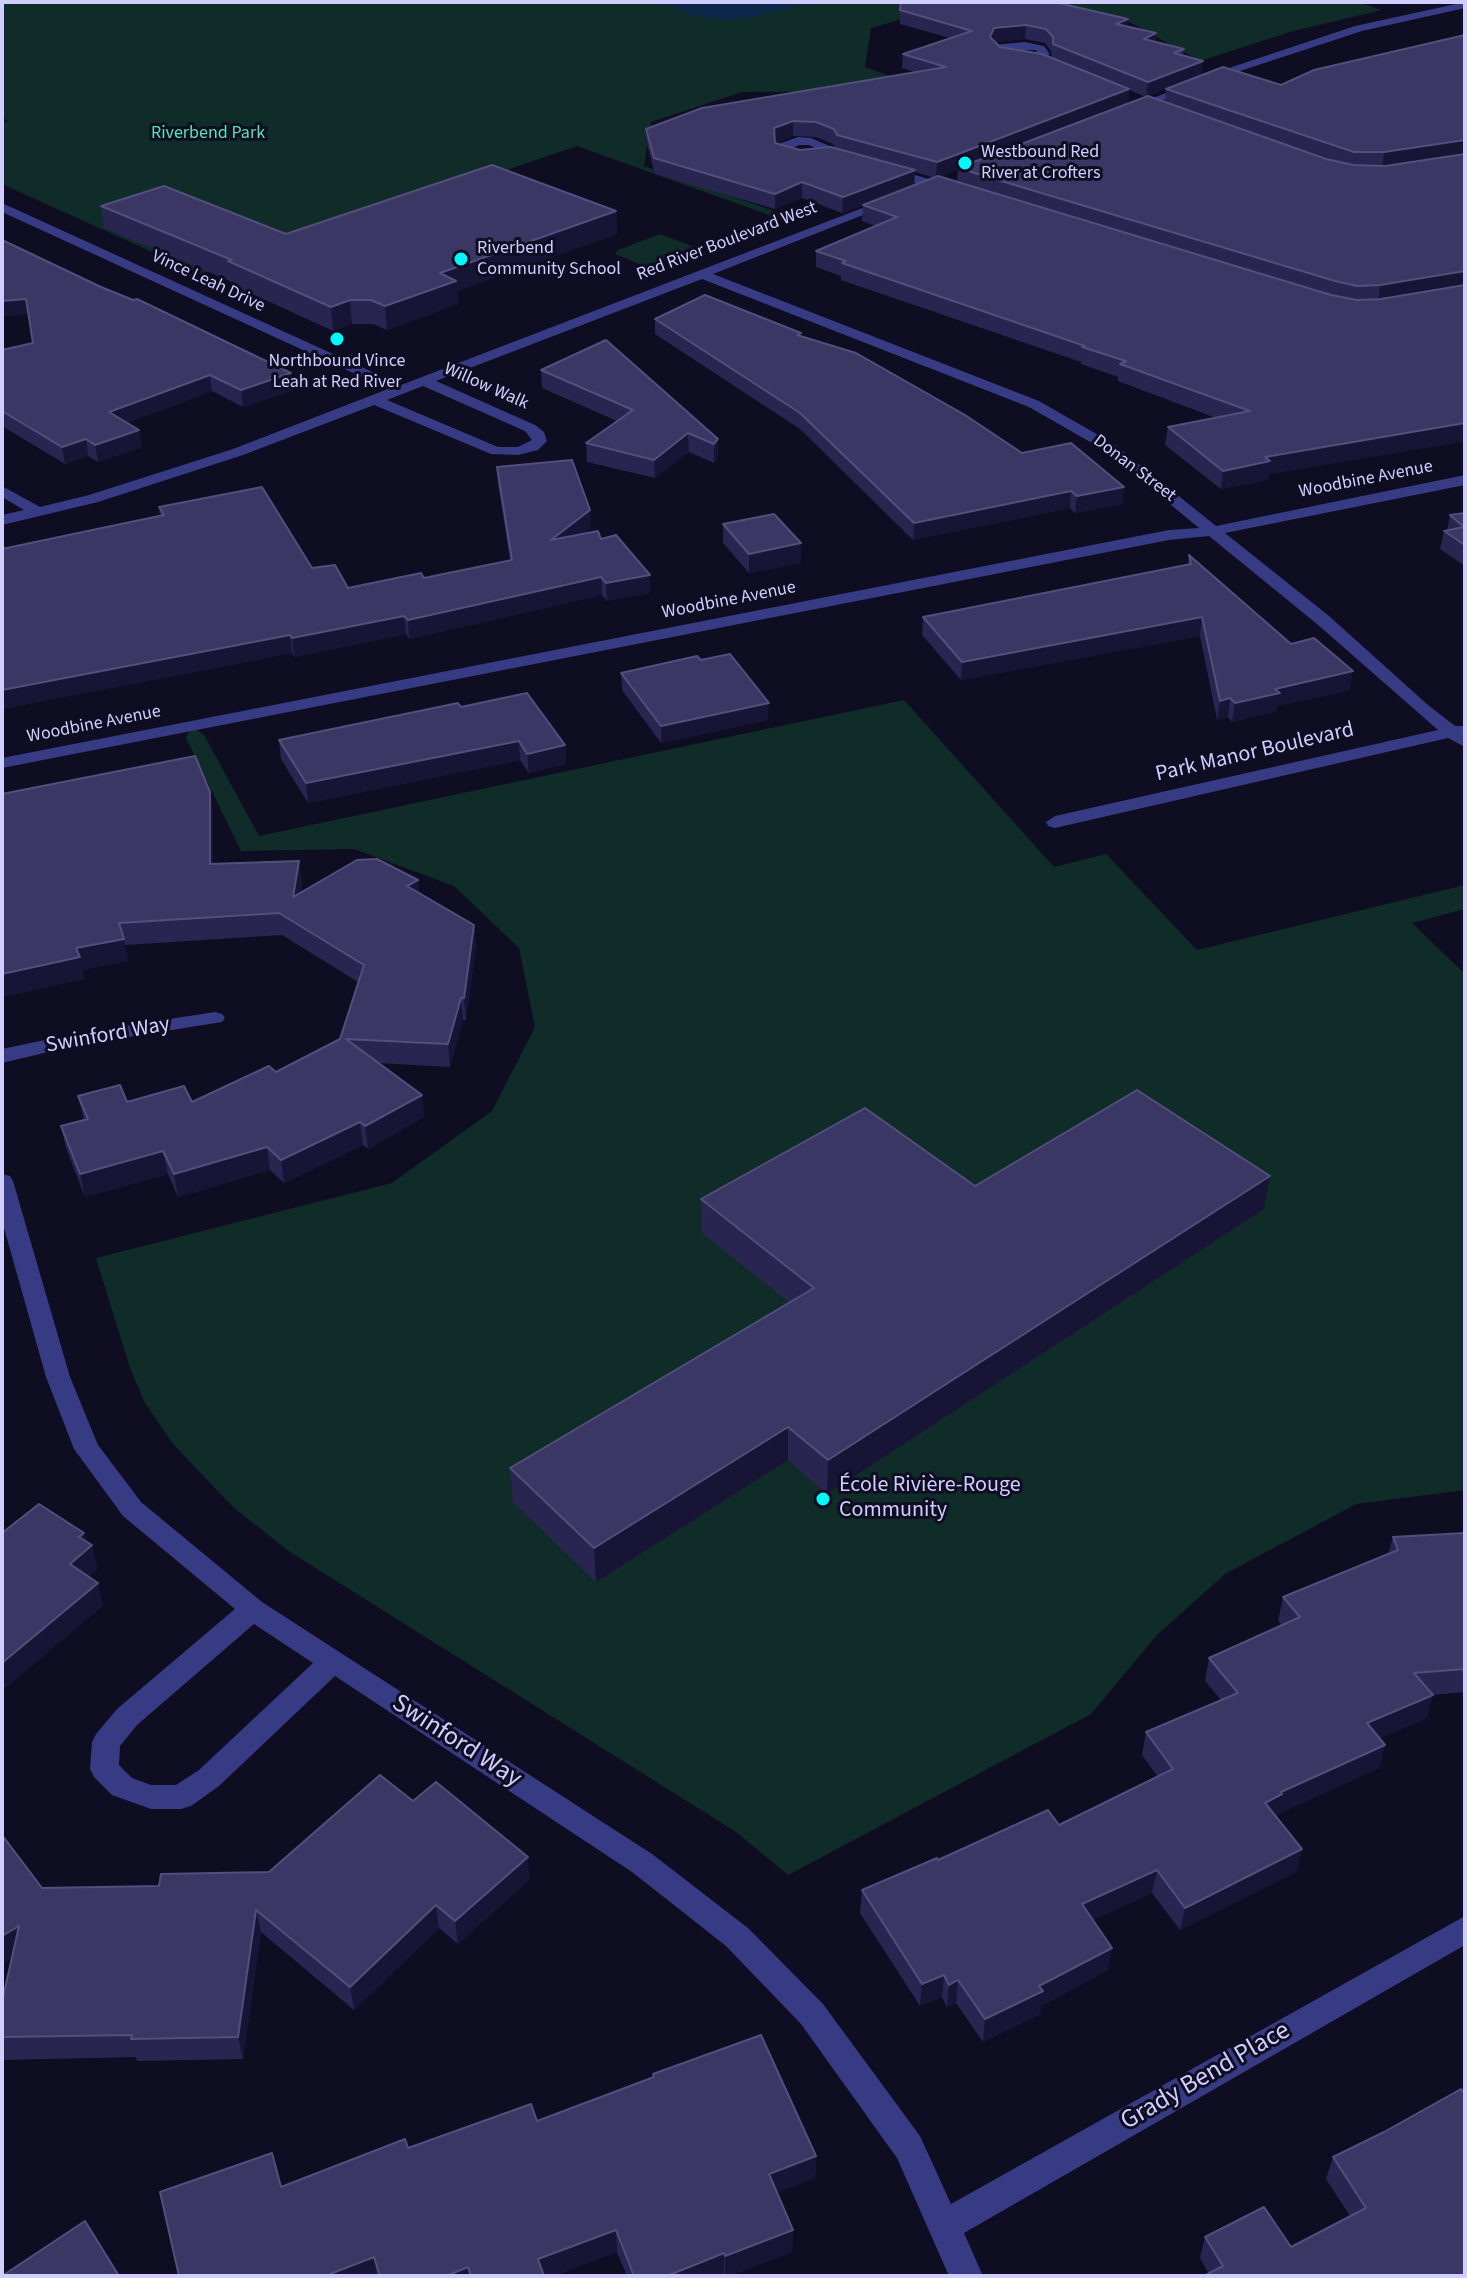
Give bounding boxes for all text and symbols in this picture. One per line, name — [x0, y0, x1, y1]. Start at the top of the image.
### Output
park label: Riverbend Park — [151, 123, 265, 145]
place label: Westbound Red River at Crofters — [981, 142, 1100, 184]
marker: Westbound Red River at Crofters — [956, 154, 974, 172]
street label: Red River Boulevard West — [634, 198, 820, 286]
place label: Riverbend Community School — [477, 238, 621, 280]
street label: Vince Leah Drive — [148, 246, 268, 318]
marker: Riverbend Community School — [452, 250, 470, 268]
marker: Northbound Vince Leah at Red River — [328, 330, 346, 348]
place label: Northbound Vince Leah at Red River — [269, 351, 405, 394]
street label: Willow Walk — [440, 359, 532, 415]
street label: Donan Street — [1088, 431, 1180, 507]
street label: Woodbine Avenue — [1297, 456, 1435, 504]
street label: Woodbine Avenue — [660, 577, 798, 625]
street label: Woodbine Avenue — [25, 701, 163, 749]
street label: Park Manor Boulevard — [1153, 717, 1357, 789]
street label: Swinford Way — [44, 1012, 172, 1060]
place label: École Rivière-Rouge Community — [839, 1473, 1021, 1524]
marker: École Rivière-Rouge Community — [814, 1490, 832, 1508]
street label: Swinford Way — [385, 1689, 527, 1795]
street label: Grady Bend Place — [1116, 2016, 1296, 2138]

